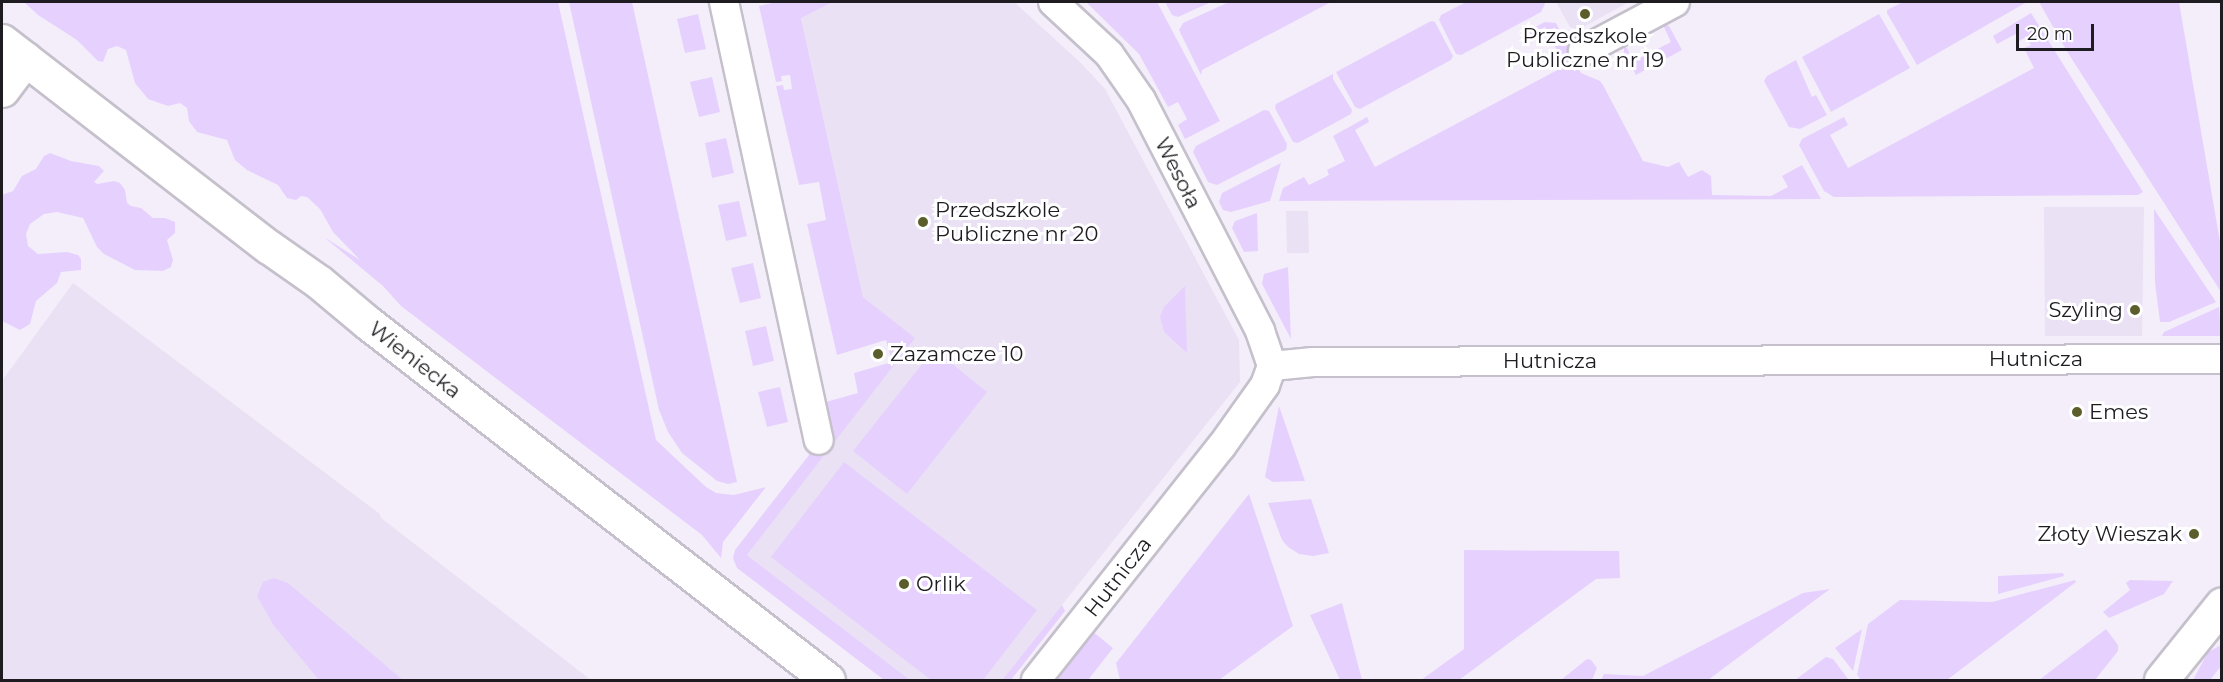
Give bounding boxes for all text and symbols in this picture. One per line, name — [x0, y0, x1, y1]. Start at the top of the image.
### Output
marker: Przedszkole Publiczne nr 19 — [1578, 7, 1592, 21]
scale bar — [2019, 12, 2097, 50]
place label: Przedszkole Publiczne nr 19 — [1506, 23, 1664, 73]
text: 20 m — [2027, 23, 2073, 45]
street label: Wesoła — [1149, 133, 1207, 213]
place label: Przedszkole Publiczne nr 20 — [935, 197, 1098, 247]
marker: Przedszkole Publiczne nr 20 — [916, 215, 930, 229]
place label: Szyling — [2048, 297, 2123, 323]
marker: Szyling — [2128, 303, 2142, 317]
street label: Wieniecka — [364, 316, 466, 404]
place label: Zazamcze 10 — [890, 341, 1023, 367]
street label: Hutnicza — [1989, 346, 2083, 372]
marker: Zazamcze 10 — [871, 347, 885, 361]
street label: Hutnicza — [1503, 348, 1597, 374]
place label: Emes — [2089, 399, 2148, 425]
marker: Emes — [2070, 405, 2084, 419]
place label: Złoty Wieszak — [2037, 521, 2182, 547]
marker: Złoty Wieszak — [2187, 527, 2201, 541]
street label: Hutnicza — [1079, 532, 1157, 622]
place label: Orlik — [916, 571, 966, 597]
marker: Orlik — [897, 577, 911, 591]

